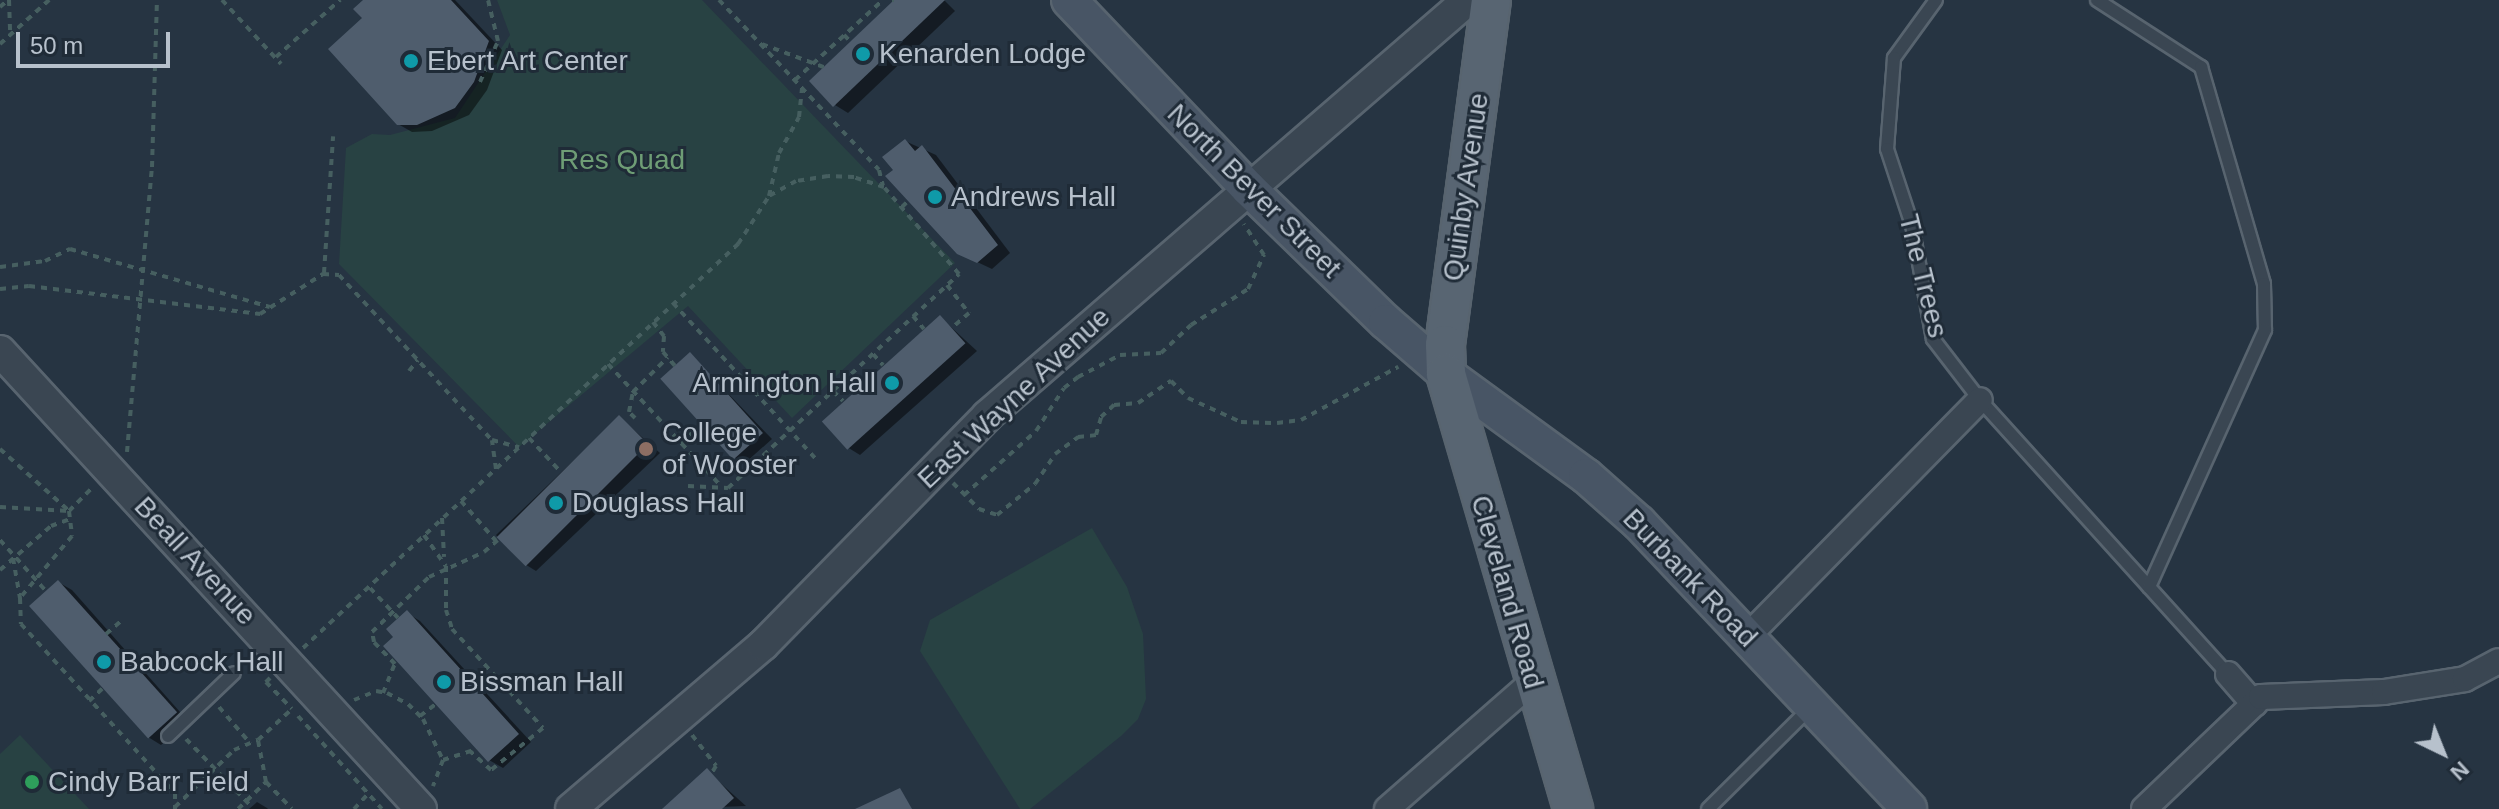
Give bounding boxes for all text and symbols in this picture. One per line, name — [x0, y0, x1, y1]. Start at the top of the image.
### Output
scale bar — [20, 16, 174, 66]
text: 50 m — [30, 32, 83, 59]
place label: Kenarden Lodge — [879, 37, 1086, 71]
place label: Ebert Art Center — [427, 44, 629, 78]
marker: Kenarden Lodge — [854, 45, 872, 63]
marker: Ebert Art Center — [402, 52, 420, 70]
street label: Quinby Avenue — [1436, 90, 1496, 284]
street label: North Bever Street — [1160, 97, 1348, 285]
park label: Res Quad — [559, 143, 685, 177]
place label: Andrews Hall — [951, 180, 1116, 214]
marker: Andrews Hall — [926, 188, 944, 206]
street label: The Trees — [1891, 211, 1955, 341]
street label: East Wayne Avenue — [910, 300, 1118, 496]
place label: Armington Hall — [692, 366, 876, 400]
marker: Armington Hall — [883, 374, 901, 392]
place label: College of Wooster — [662, 416, 797, 482]
marker: College of Wooster — [637, 440, 655, 458]
place label: Douglass Hall — [572, 486, 745, 520]
street label: Beall Avenue — [127, 489, 263, 633]
street label: Cleveland Road — [1463, 492, 1551, 692]
marker: Douglass Hall — [547, 494, 565, 512]
street label: Burbank Road — [1616, 502, 1764, 654]
place label: Babcock Hall — [120, 645, 283, 679]
marker: Babcock Hall — [95, 653, 113, 671]
place label: Bissman Hall — [460, 665, 623, 699]
marker: Bissman Hall — [435, 673, 453, 691]
north arrow — [2403, 713, 2483, 793]
text: N — [2445, 756, 2474, 785]
place label: Cindy Barr Field — [48, 765, 249, 799]
marker: Cindy Barr Field — [23, 773, 41, 791]

